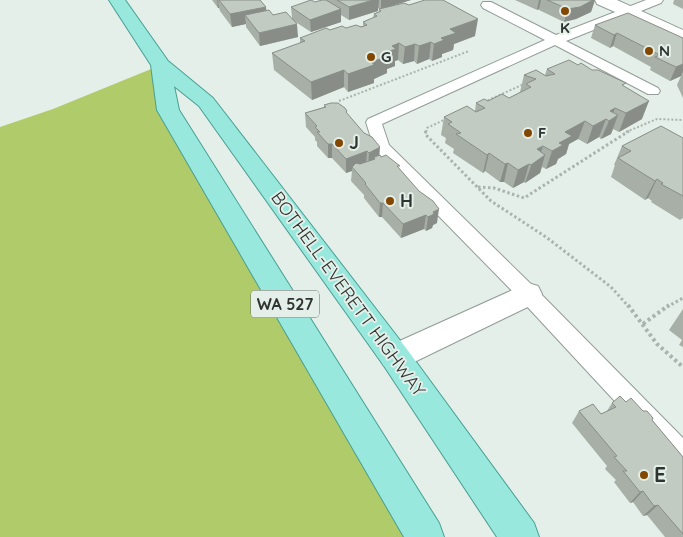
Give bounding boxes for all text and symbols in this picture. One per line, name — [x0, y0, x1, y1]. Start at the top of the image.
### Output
marker: K — [559, 5, 571, 17]
place label: K — [560, 18, 570, 37]
place label: N — [659, 41, 670, 60]
marker: N — [643, 45, 655, 57]
place label: G — [381, 47, 391, 66]
marker: G — [365, 51, 377, 63]
place label: F — [538, 123, 546, 142]
marker: F — [522, 127, 534, 139]
place label: J — [349, 131, 359, 154]
marker: J — [333, 137, 345, 149]
street label: BOTHELL-EVERETT HIGHWAY — [266, 187, 431, 401]
place label: H — [400, 189, 413, 212]
marker: H — [384, 195, 396, 207]
road number: WA 527 — [251, 290, 319, 318]
place label: E — [654, 461, 666, 487]
marker: E — [638, 469, 650, 481]

